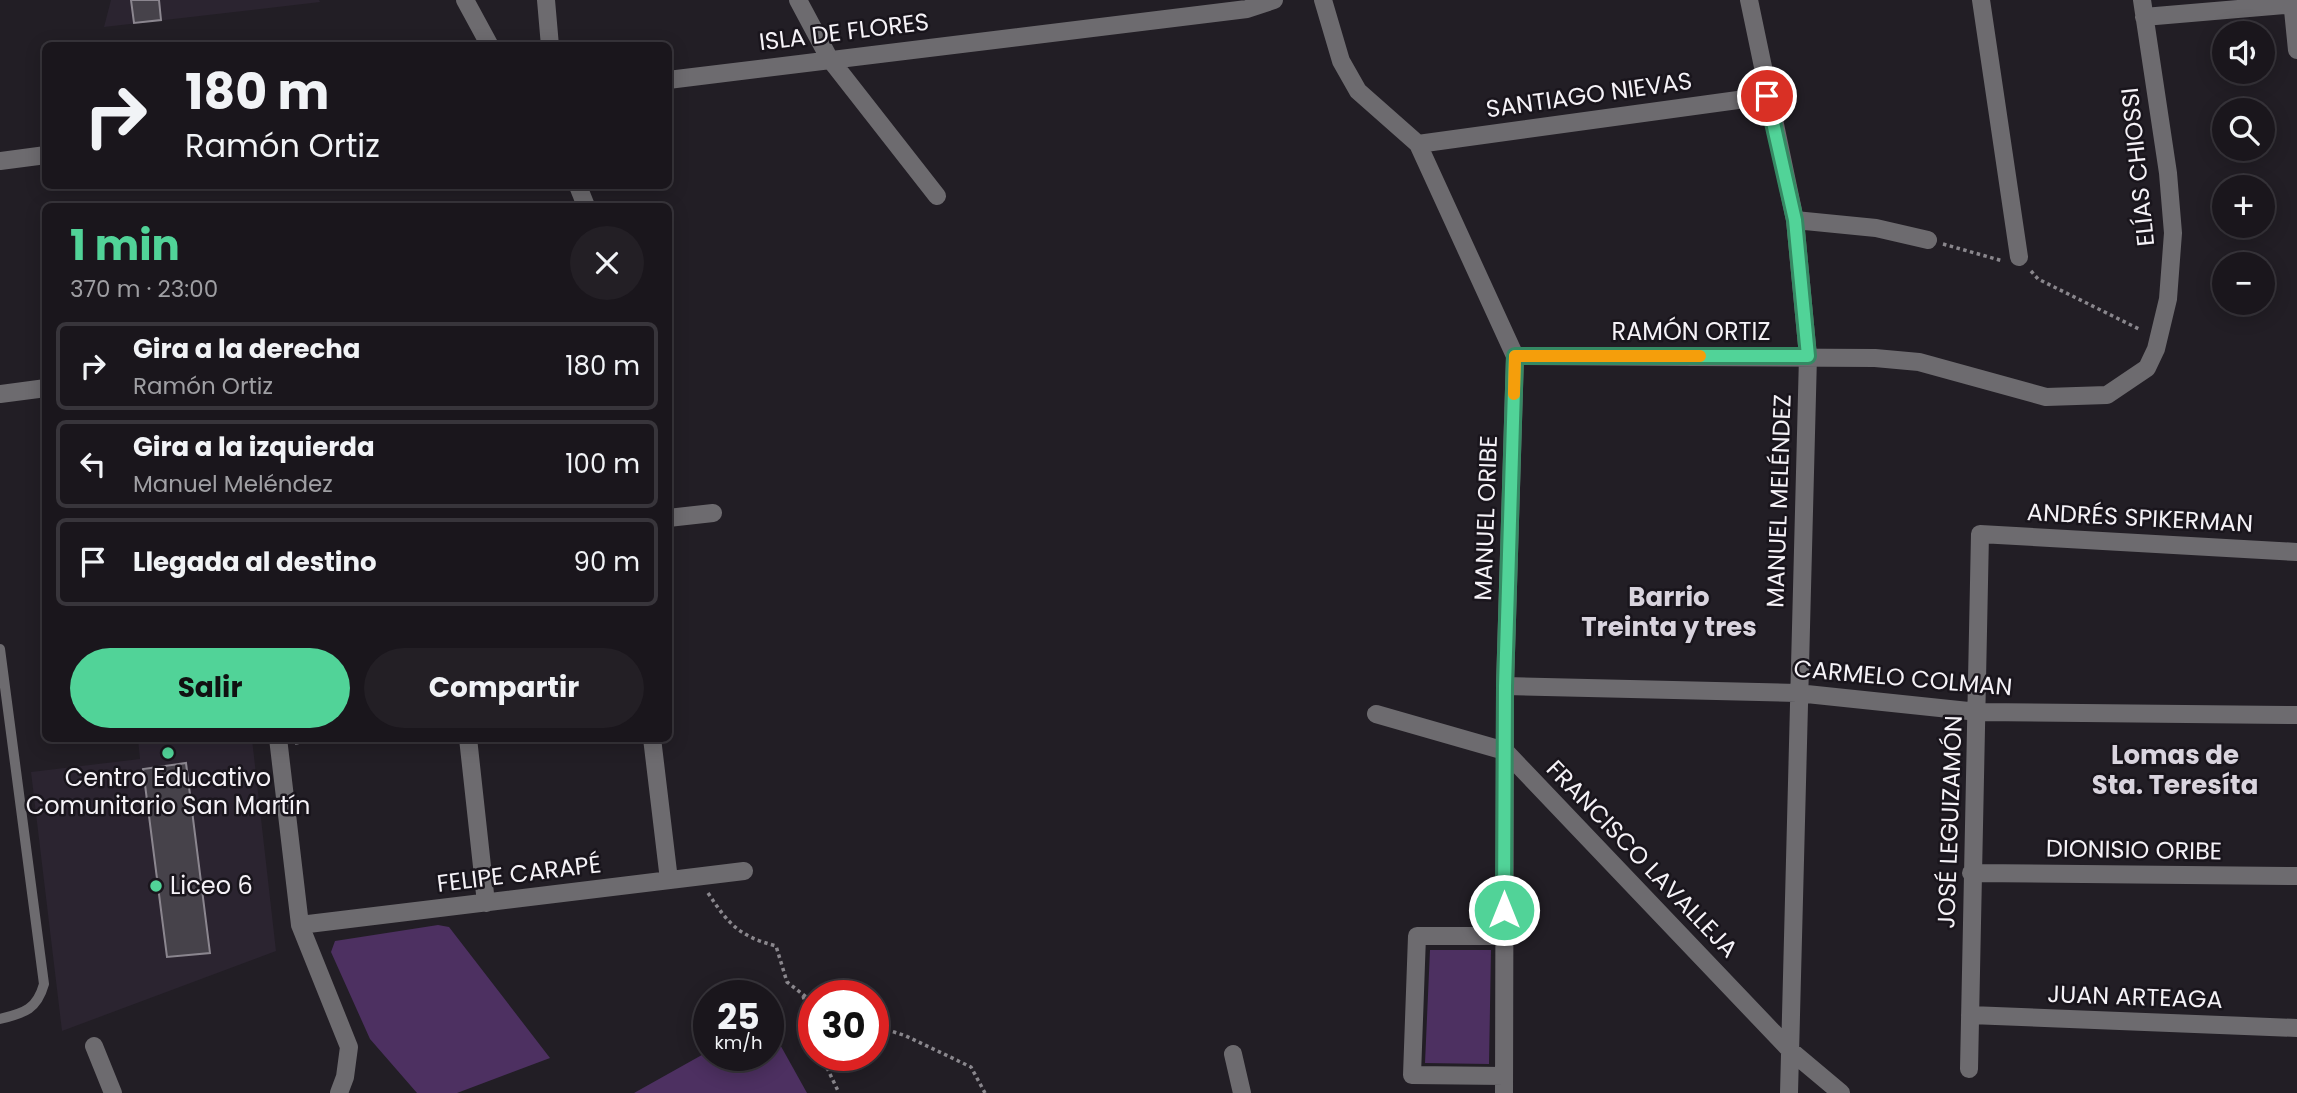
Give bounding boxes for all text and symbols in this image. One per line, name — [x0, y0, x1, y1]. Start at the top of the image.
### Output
street label: ISLA DE FLORES — [757, 5, 931, 58]
map controls — [2212, 21, 2275, 315]
button: sound — [2212, 21, 2275, 84]
text: 180 m — [185, 58, 329, 126]
street label: SANTIAGO NIEVAS — [1484, 64, 1694, 125]
pin — [1737, 66, 1797, 126]
icon: right — [70, 70, 161, 161]
icon: arrive — [1748, 77, 1786, 115]
street label: ELÍAS CHIOSSI — [2113, 86, 2162, 248]
button: search — [2212, 98, 2275, 161]
text: Ramón Ortiz — [185, 123, 380, 168]
button: + — [2212, 175, 2275, 238]
text: 1 min — [70, 216, 180, 275]
button: close — [570, 226, 644, 300]
button: − — [2212, 252, 2275, 315]
text: 370 m · 23:00 — [70, 273, 218, 305]
street label: RAMÓN ORTIZ — [1612, 315, 1770, 348]
text: Gira a la derecha — [133, 331, 361, 367]
icon: right — [74, 347, 112, 385]
text: 180 m — [565, 348, 640, 384]
text: Ramón Ortiz — [133, 370, 273, 402]
street label: MANUEL MELÉNDEZ — [1758, 394, 1799, 608]
text: Gira a la izquierda — [133, 429, 375, 465]
street label: MANUEL ORIBE — [1466, 435, 1505, 601]
icon: left — [74, 445, 112, 483]
text: 100 m — [565, 446, 640, 482]
text: Manuel Meléndez — [133, 468, 333, 500]
street label: ANDRÉS SPIKERMAN — [2026, 495, 2254, 540]
icon: arrive — [74, 543, 112, 581]
text: Llegada al destino — [133, 544, 377, 580]
text: 90 m — [574, 544, 640, 580]
district label: Barrio Treinta y tres — [1581, 579, 1757, 645]
button: Salir — [70, 648, 350, 728]
button: Compartir — [364, 648, 644, 728]
street label: CARMELO COLMAN — [1792, 652, 2014, 703]
street label: JOSÉ LEGUIZAMÓN — [1929, 715, 1970, 929]
district label: Lomas de Sta. Teresíta — [2092, 737, 2258, 803]
marker: Centro Educativo Comunitario San Martín — [160, 745, 176, 761]
street label: FRANCISCO LAVALLEJA — [1539, 753, 1746, 965]
place label: Centro Educativo Comunitario San Martín — [26, 761, 310, 822]
street label: DIONISIO ORIBE — [2046, 831, 2222, 868]
street label: FELIPE CARAPÉ — [435, 847, 603, 900]
place label: Liceo 6 — [170, 869, 253, 902]
position arrow — [1467, 873, 1541, 947]
marker: Liceo 6 — [148, 878, 164, 894]
street label: JUAN ARTEAGA — [2047, 977, 2223, 1016]
speed limit sign: 30 — [798, 980, 889, 1071]
text: 25 — [717, 992, 760, 1041]
text: km/h — [715, 1030, 762, 1055]

